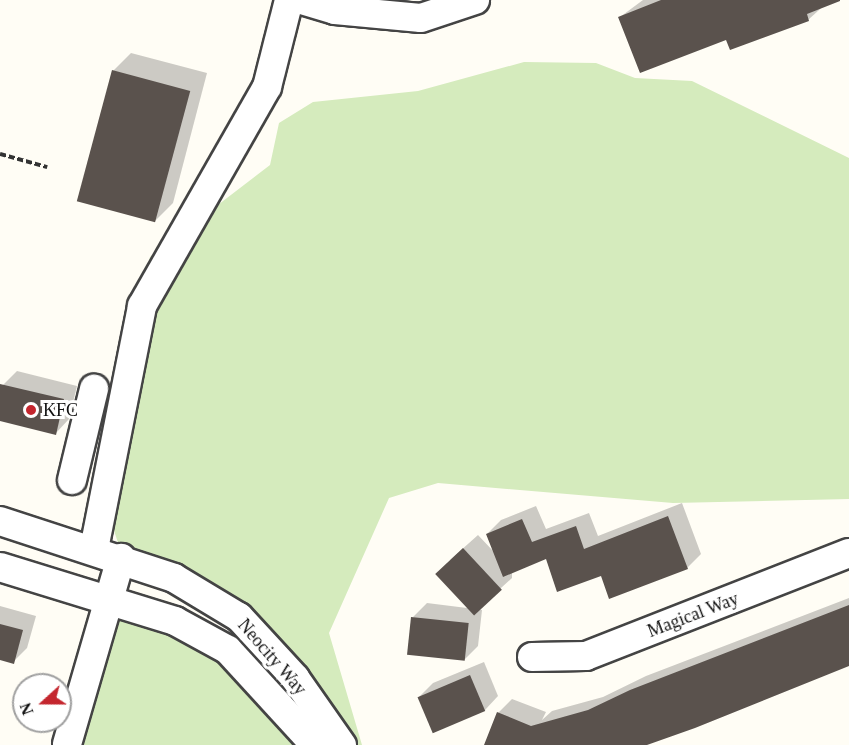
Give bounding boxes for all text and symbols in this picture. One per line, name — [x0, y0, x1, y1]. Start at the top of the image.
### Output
place label: KFC — [43, 399, 78, 421]
marker: KFC — [24, 403, 38, 417]
street label: Magical Way — [644, 588, 742, 642]
street label: Neocity Way — [233, 614, 311, 700]
north arrow — [12, 673, 72, 733]
text: N — [17, 700, 37, 717]

